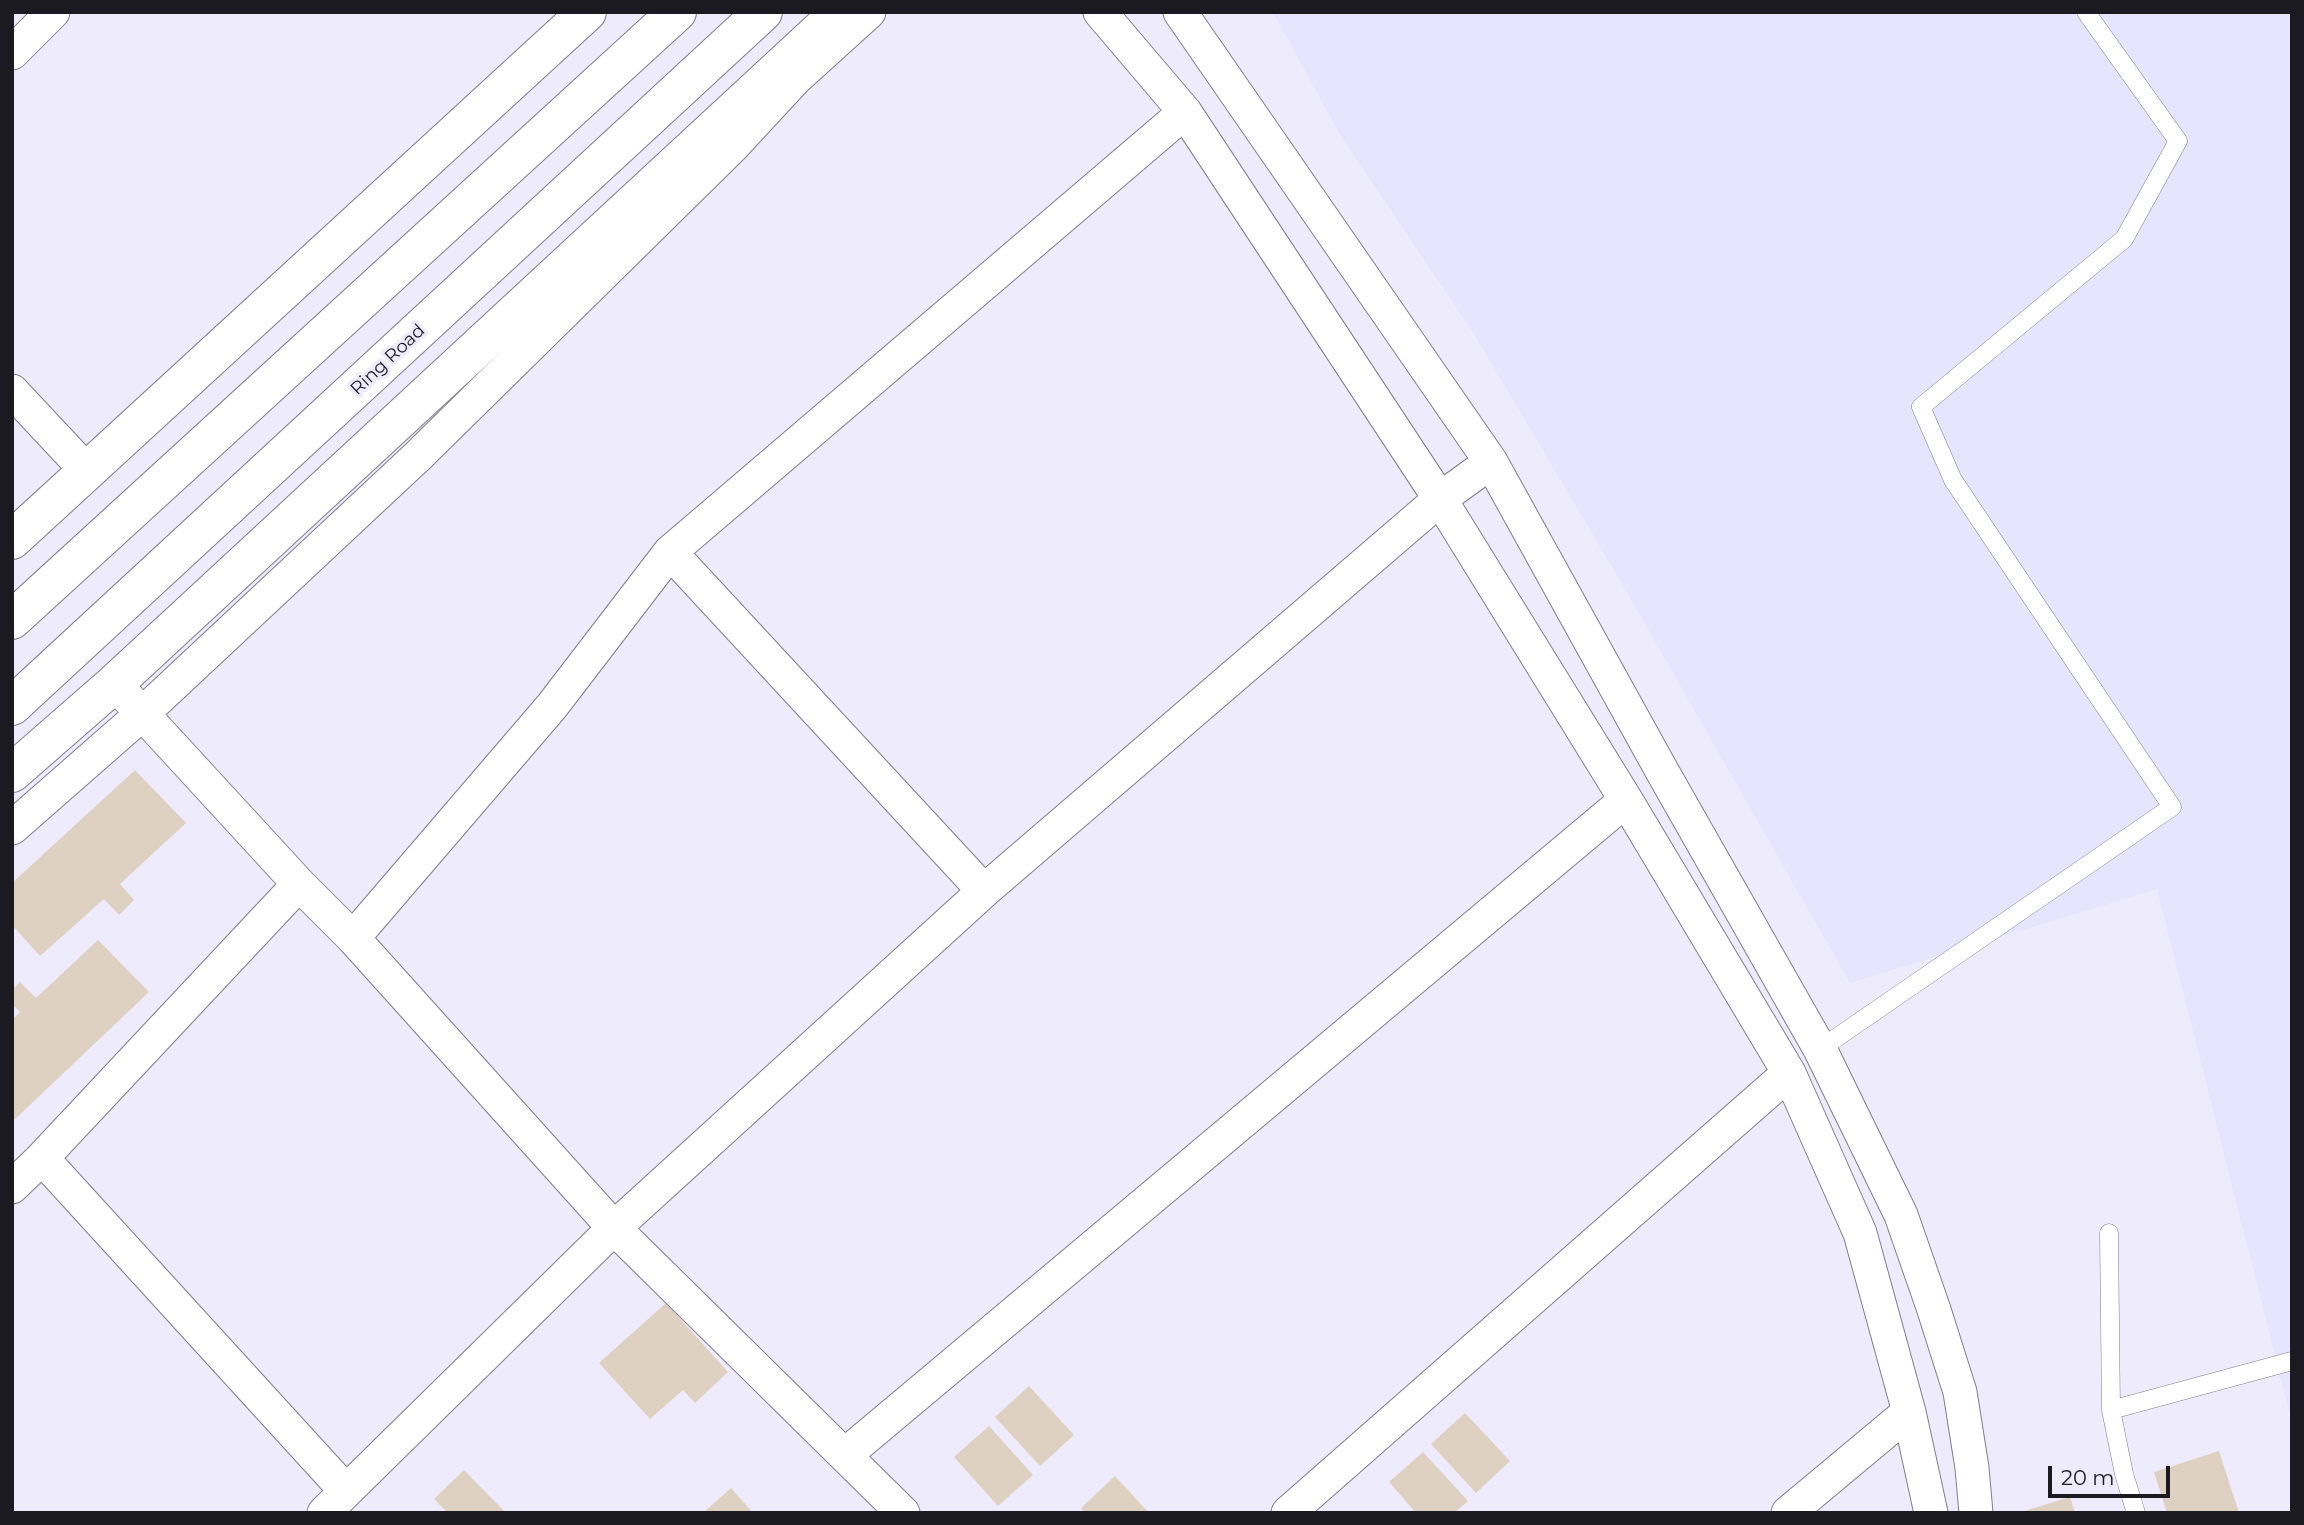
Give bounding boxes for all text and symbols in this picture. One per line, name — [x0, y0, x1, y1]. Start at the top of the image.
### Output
street label: Ring Road — [346, 320, 430, 400]
scale bar — [2052, 1452, 2174, 1496]
text: 20 m — [2061, 1465, 2115, 1490]

